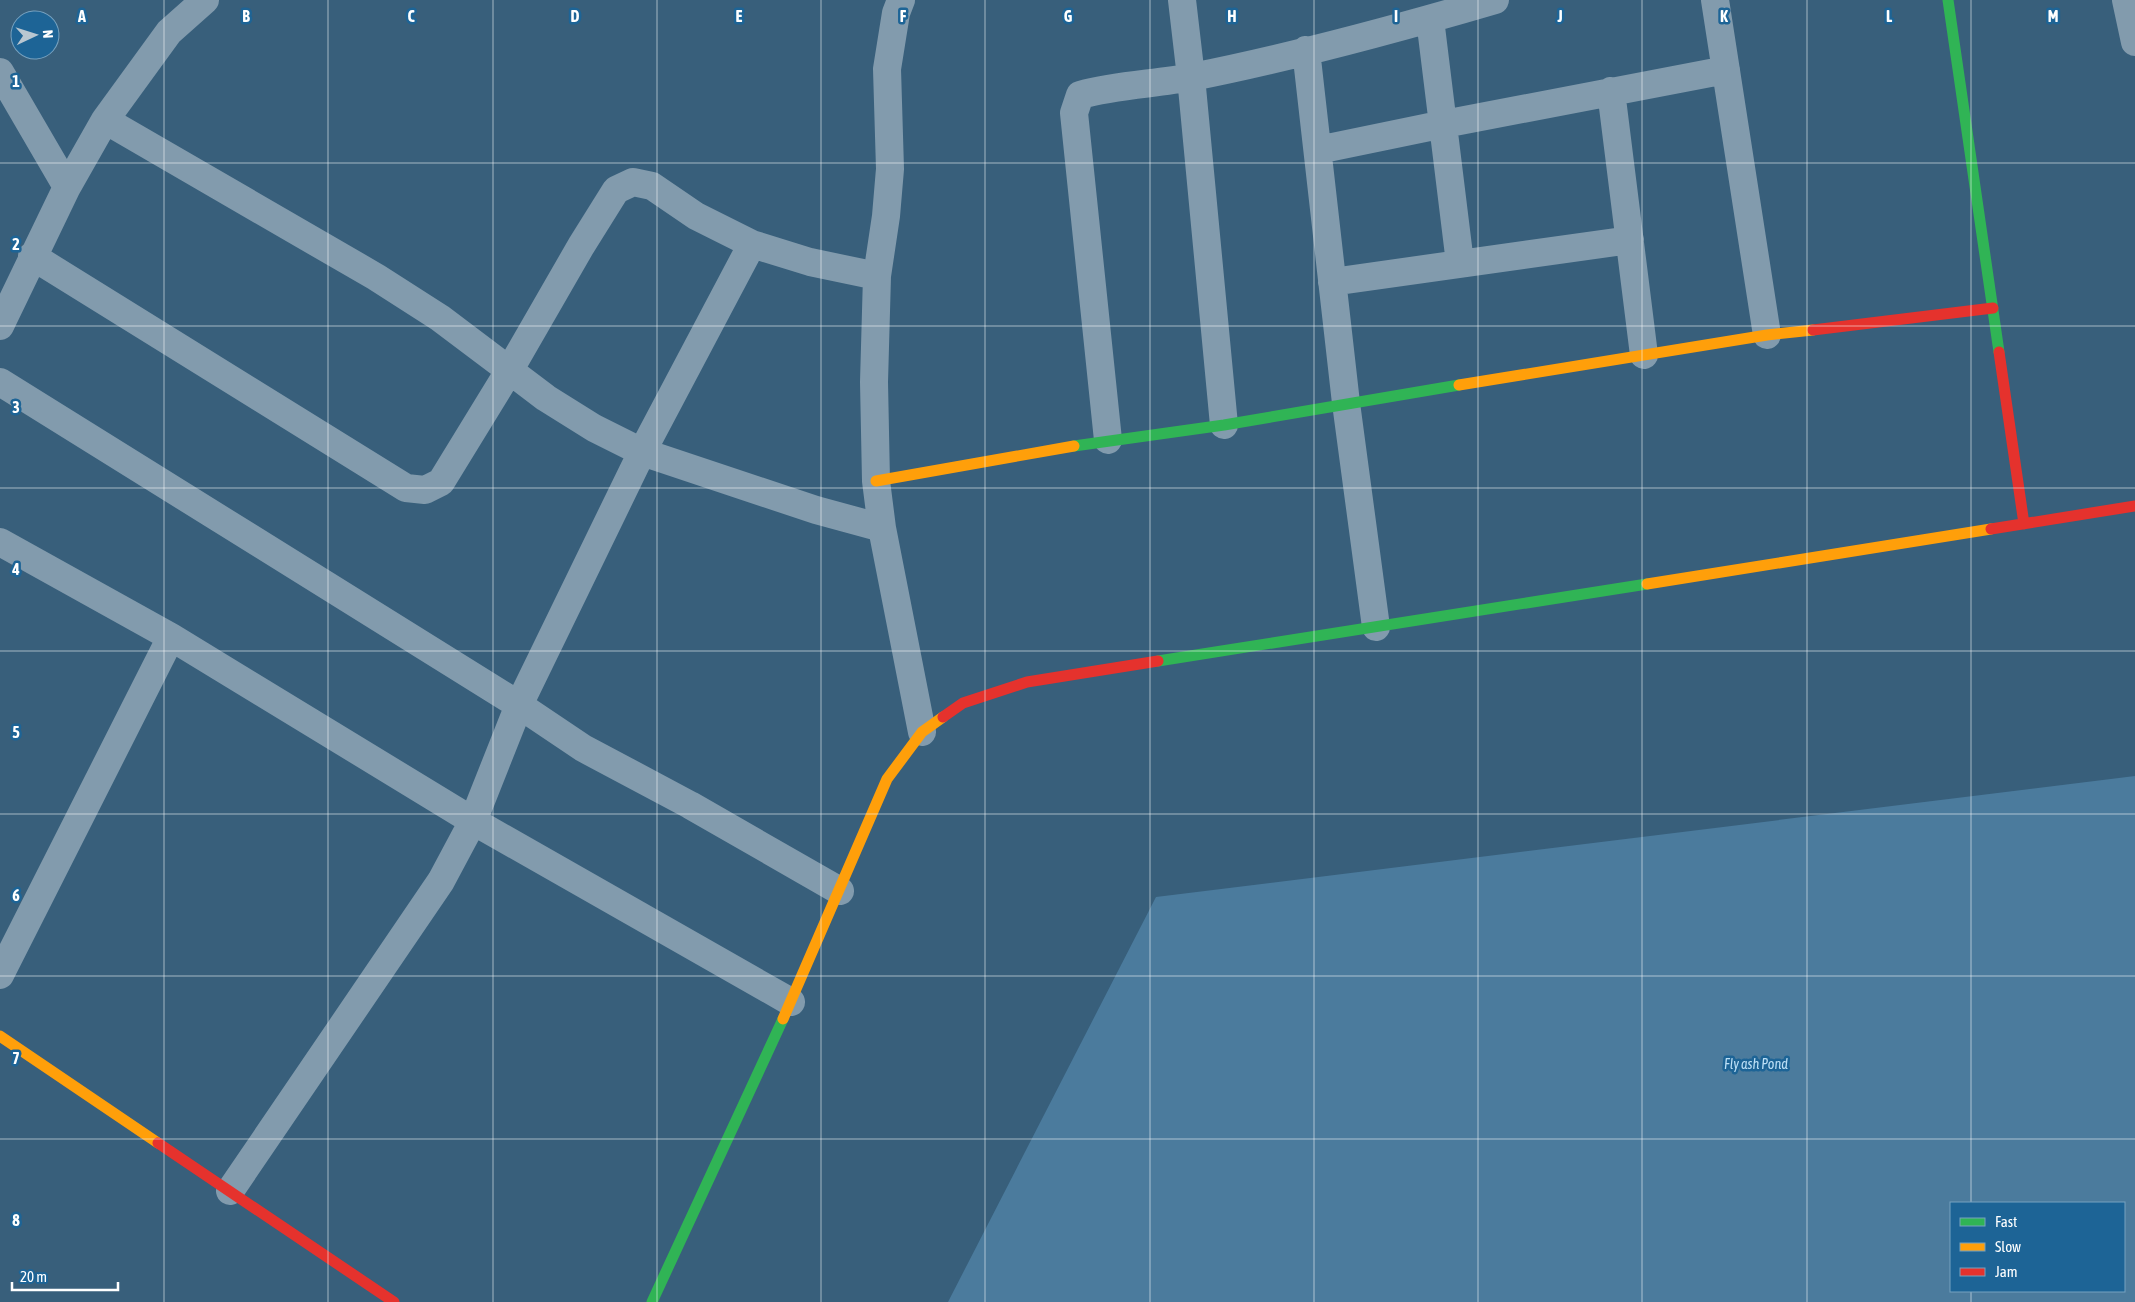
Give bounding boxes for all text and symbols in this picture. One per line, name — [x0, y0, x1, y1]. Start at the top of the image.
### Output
text: A — [77, 7, 86, 25]
text: B — [242, 7, 250, 25]
text: C — [407, 7, 415, 25]
text: D — [571, 7, 580, 25]
text: E — [736, 7, 743, 25]
text: F — [900, 7, 907, 25]
text: G — [1064, 7, 1073, 25]
text: H — [1227, 7, 1237, 25]
text: I — [1394, 7, 1398, 25]
text: J — [1556, 7, 1563, 25]
text: K — [1720, 7, 1728, 25]
text: L — [1886, 7, 1893, 25]
text: M — [2048, 7, 2058, 25]
north arrow — [10, 10, 60, 60]
text: N — [40, 29, 56, 39]
text: 1 — [12, 72, 20, 90]
text: 2 — [12, 235, 20, 253]
text: 3 — [12, 398, 20, 416]
text: 4 — [11, 560, 20, 578]
text: 5 — [12, 723, 20, 741]
text: 6 — [12, 886, 20, 904]
text: 7 — [12, 1049, 20, 1067]
water label: Fly ash Pond — [1724, 1056, 1788, 1072]
legend — [1950, 1202, 2125, 1292]
text: 8 — [12, 1211, 20, 1229]
text: Fast — [1995, 1213, 2017, 1230]
text: Slow — [1995, 1238, 2021, 1255]
scale bar — [12, 1260, 119, 1292]
text: Jam — [1995, 1263, 2018, 1280]
text: 20 m — [20, 1268, 47, 1285]

